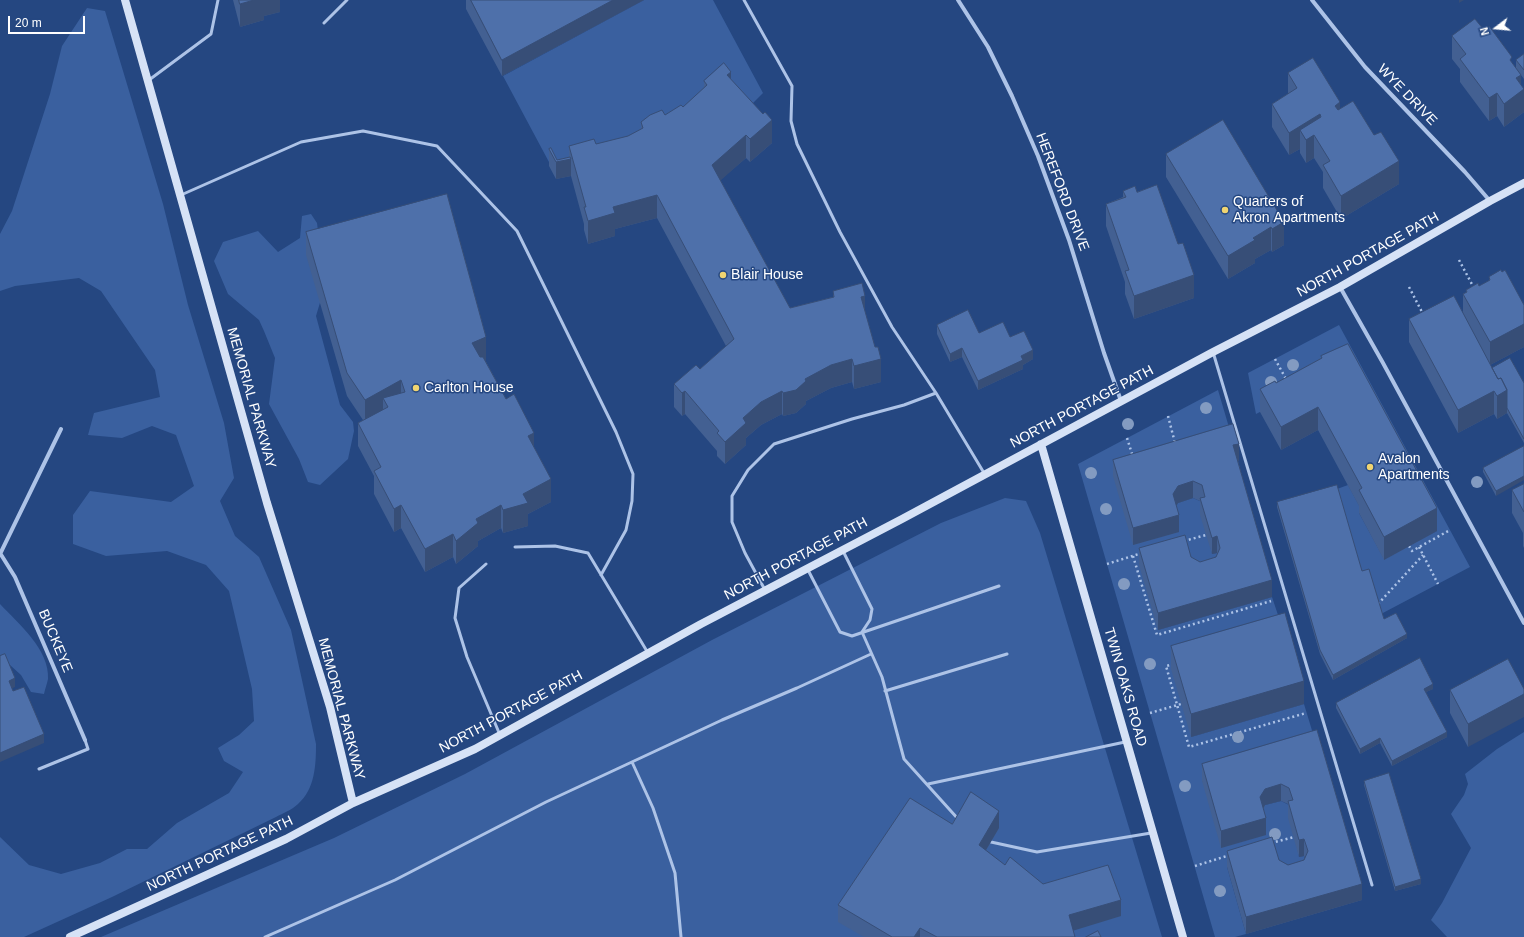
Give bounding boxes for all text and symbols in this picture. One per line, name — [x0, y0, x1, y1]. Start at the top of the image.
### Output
scale bar — [10, 8, 87, 34]
north arrow — [1476, 8, 1516, 48]
text: 20 m — [15, 16, 42, 30]
text: N — [1478, 26, 1491, 37]
street label: WYE DRIVE — [1374, 61, 1440, 129]
street label: HEREFORD DRIVE — [1032, 131, 1092, 253]
place label: Quarters of Akron Apartments — [1233, 194, 1345, 226]
marker: Quarters of Akron Apartments — [1220, 205, 1230, 215]
street label: NORTH PORTAGE PATH — [1294, 209, 1442, 301]
place label: Blair House — [731, 267, 803, 283]
marker: Blair House — [718, 270, 728, 280]
street label: MEMORIAL PARKWAY — [223, 326, 279, 470]
street label: NORTH PORTAGE PATH — [1008, 362, 1156, 452]
place label: Carlton House — [424, 380, 513, 396]
marker: Carlton House — [411, 383, 421, 393]
place label: Avalon Apartments — [1378, 451, 1450, 484]
marker: Avalon Apartments — [1365, 462, 1375, 472]
street label: NORTH PORTAGE PATH — [722, 514, 870, 604]
street label: BUCKEYE — [34, 607, 76, 675]
street label: TWIN OAKS ROAD — [1100, 626, 1150, 748]
street label: MEMORIAL PARKWAY — [314, 636, 368, 782]
street label: NORTH PORTAGE PATH — [437, 667, 585, 757]
street label: NORTH PORTAGE PATH — [144, 813, 296, 895]

